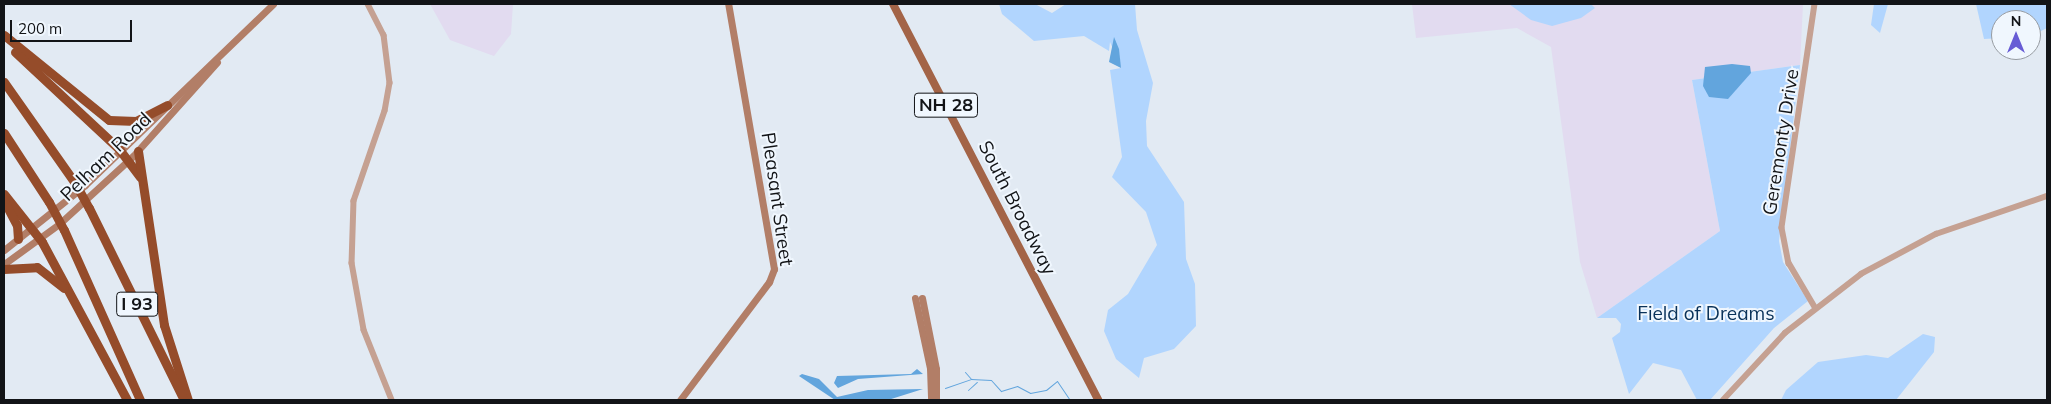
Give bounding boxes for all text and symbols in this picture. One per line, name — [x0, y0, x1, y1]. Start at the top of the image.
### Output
scale bar — [12, 10, 135, 42]
north arrow — [1991, 10, 2041, 60]
text: N — [2011, 12, 2021, 30]
text: 200 m — [18, 19, 62, 38]
street label: Geremonty Drive — [1758, 67, 1804, 217]
road number: NH 28 — [914, 90, 978, 120]
street label: Pelham Road — [56, 108, 156, 206]
street label: Pleasant Street — [756, 131, 798, 267]
street label: South Broadway — [973, 137, 1061, 279]
road number: I 93 — [116, 288, 158, 320]
park label: Field of Dreams — [1637, 303, 1775, 325]

